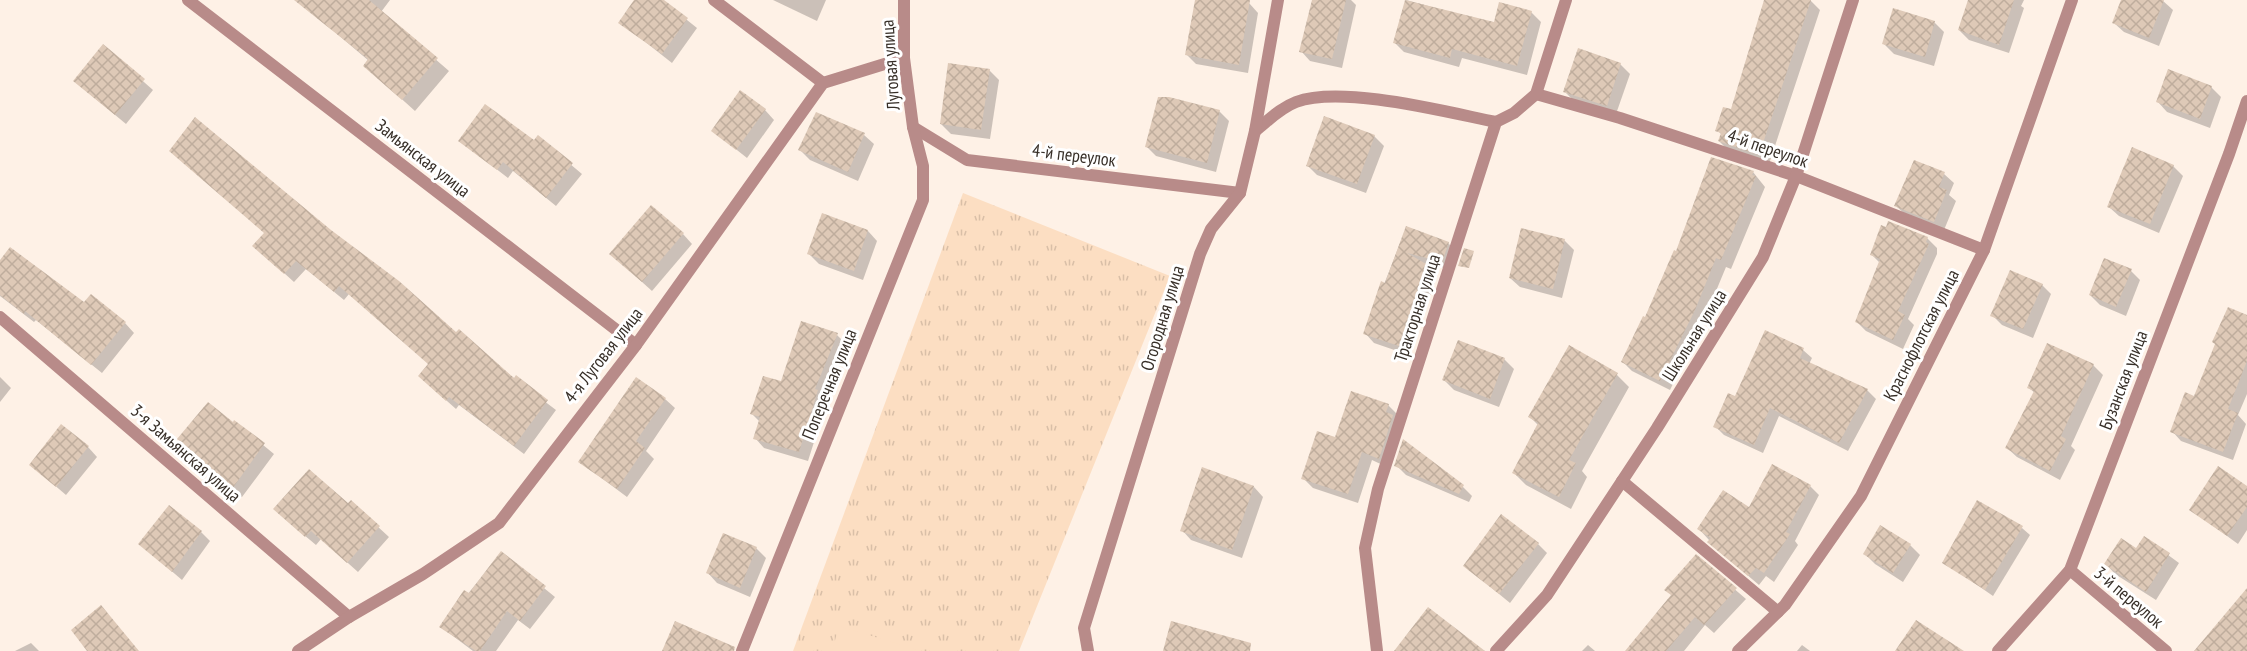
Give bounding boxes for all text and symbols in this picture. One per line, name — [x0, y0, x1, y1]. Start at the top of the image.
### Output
street label: Луговая улица — [875, 19, 905, 112]
street label: Замьянская улица — [371, 114, 475, 202]
street label: 4-й переулок — [1725, 123, 1811, 173]
street label: 4-й переулок — [1031, 138, 1117, 172]
street label: Тракторная улица — [1389, 251, 1445, 365]
street label: Огородная улица — [1135, 263, 1189, 373]
street label: Краснофлотская улица — [1878, 265, 1964, 405]
street label: Школьная улица — [1657, 285, 1731, 385]
street label: 4-я Луговая улица — [559, 303, 647, 407]
street label: Поперечная улица — [796, 325, 862, 443]
street label: Бузанская улица — [2094, 327, 2152, 433]
street label: 3-я Замьянская улица — [126, 399, 246, 507]
street label: 3-й переулок — [2089, 561, 2169, 633]

